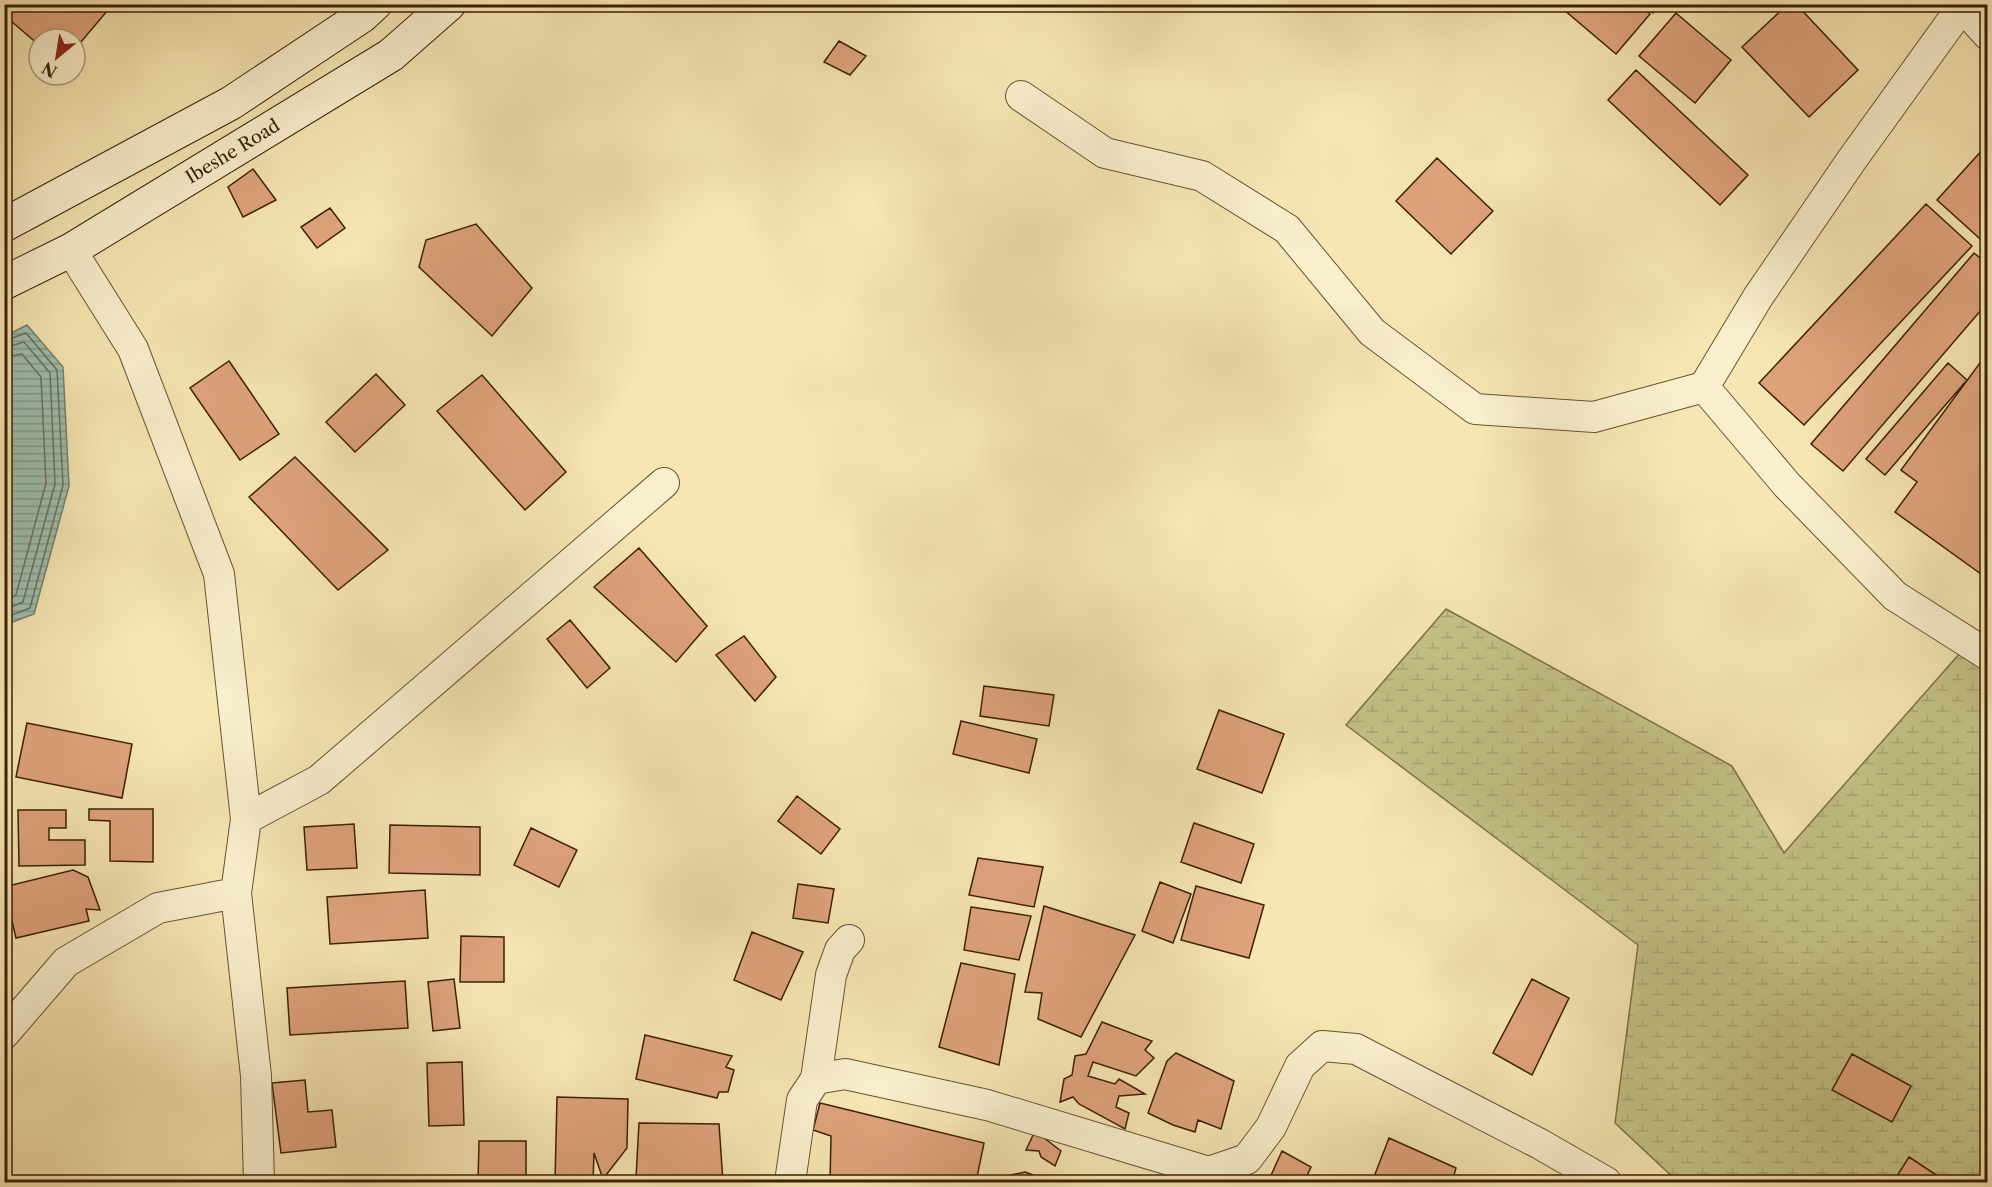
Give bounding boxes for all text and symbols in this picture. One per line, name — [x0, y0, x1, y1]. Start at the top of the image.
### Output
north arrow — [27, 27, 87, 87]
text: N — [38, 58, 61, 82]
street label: Ibeshe Road — [182, 114, 284, 189]

